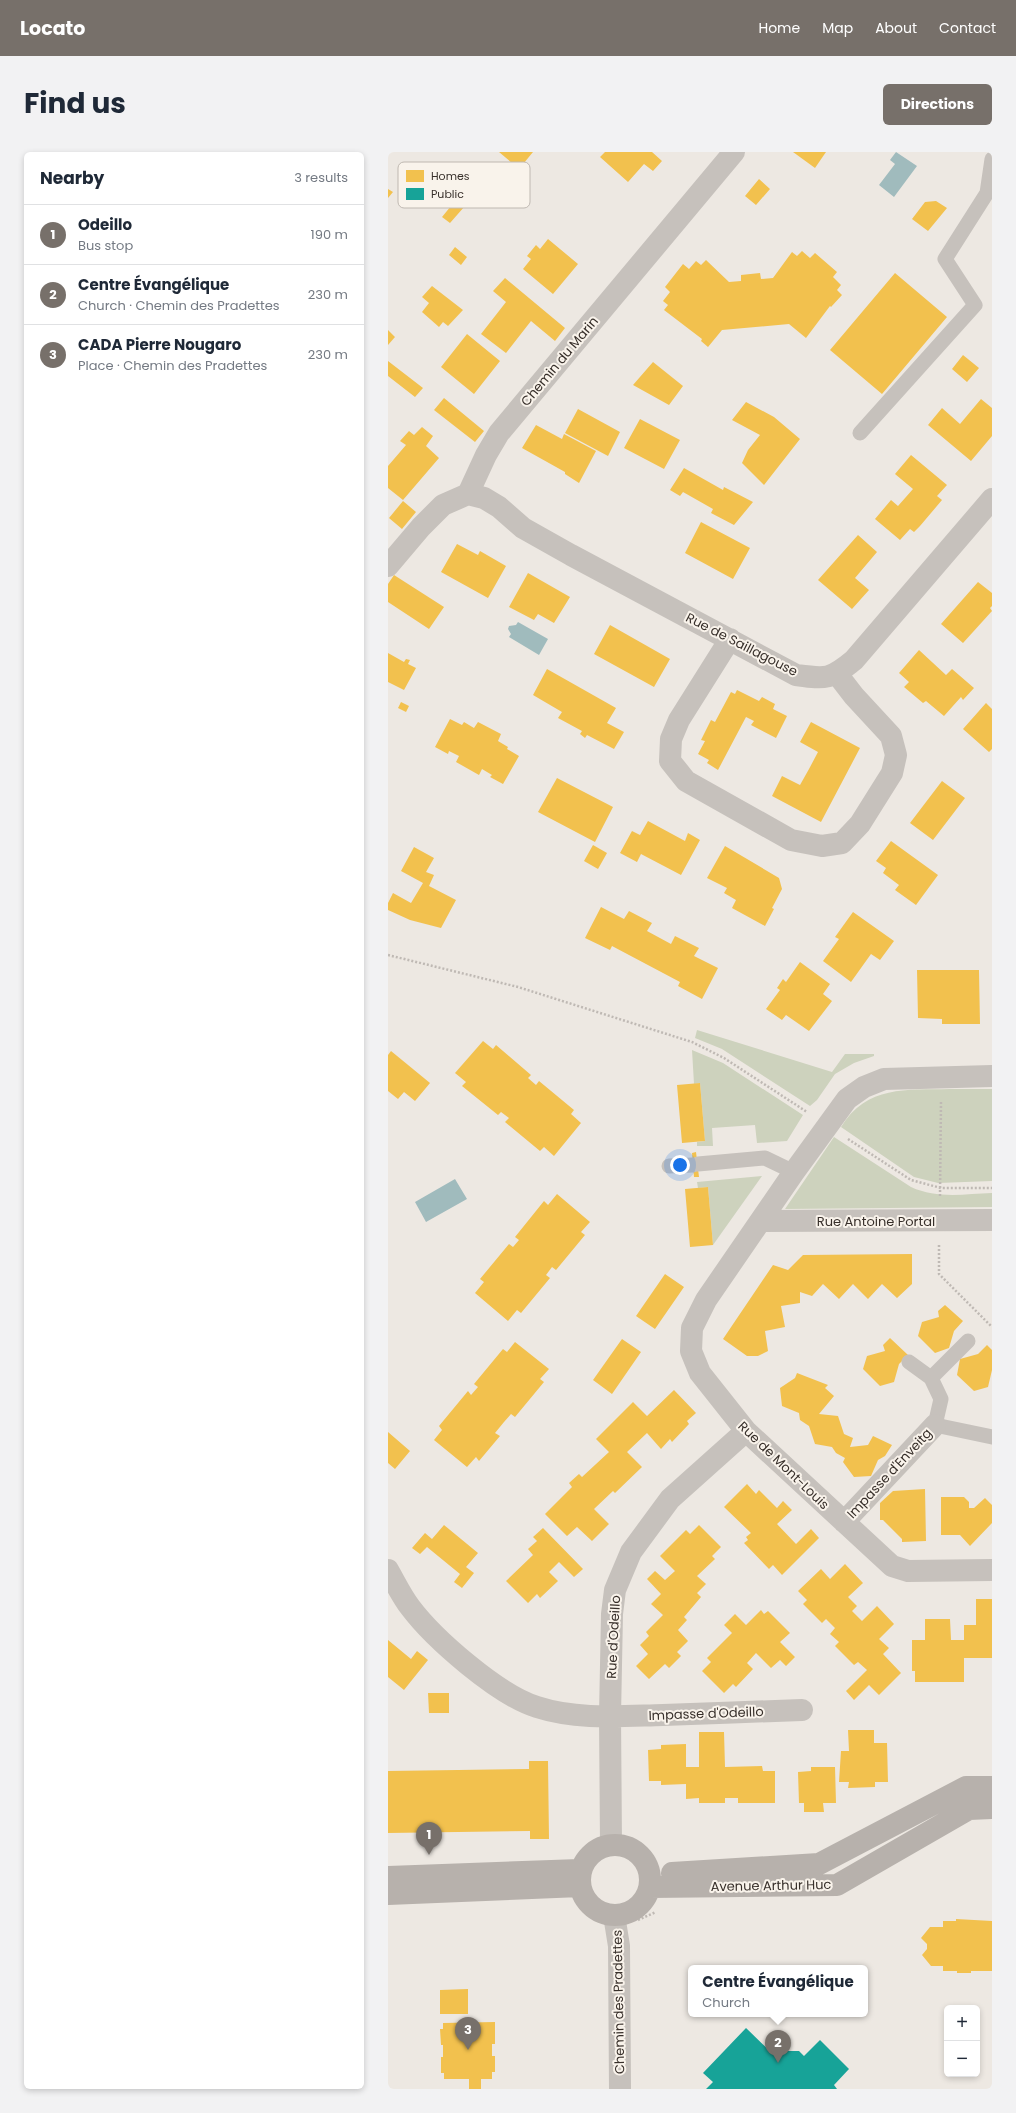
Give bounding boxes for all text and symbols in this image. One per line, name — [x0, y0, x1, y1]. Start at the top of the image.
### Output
text: Locato — [20, 15, 85, 42]
text: Home — [758, 18, 800, 38]
text: Map — [822, 18, 853, 38]
text: About — [875, 18, 917, 38]
text: Contact — [939, 18, 996, 38]
text: Find us — [24, 84, 126, 123]
button: Directions — [883, 84, 992, 125]
legend — [398, 162, 530, 208]
text: Nearby — [40, 166, 104, 190]
text: 3 results — [294, 168, 348, 187]
text: Homes — [431, 168, 470, 184]
text: Public — [431, 186, 464, 202]
text: Odeillo — [78, 214, 132, 235]
text: 1 — [51, 225, 55, 244]
text: 190 m — [311, 225, 348, 244]
text: Bus stop — [78, 236, 133, 255]
text: Centre Évangélique — [78, 274, 229, 295]
text: 2 — [49, 285, 57, 304]
text: 230 m — [308, 285, 348, 304]
text: Church · Chemin des Pradettes — [78, 296, 280, 315]
street label: Chemin du Marin — [516, 312, 603, 410]
text: CADA Pierre Nougaro — [78, 334, 241, 355]
text: 3 — [49, 345, 57, 364]
text: 230 m — [308, 345, 348, 364]
text: Place · Chemin des Pradettes — [78, 356, 267, 375]
street label: Rue de Saillagouse — [683, 608, 801, 681]
your location — [670, 1155, 690, 1175]
street label: Rue Antoine Portal — [817, 1212, 935, 1231]
street label: Rue de Mont-Louis — [734, 1417, 834, 1514]
street label: Impasse d'Enveitg — [842, 1424, 936, 1523]
street label: Rue d'Odeillo — [602, 1595, 625, 1679]
street label: Impasse d'Odeillo — [648, 1702, 764, 1725]
pin: 1 — [416, 1822, 442, 1855]
street label: Avenue Arthur Huc — [710, 1875, 832, 1896]
street label: Chemin des Pradettes — [608, 1930, 629, 2074]
popup — [688, 1965, 868, 2017]
text: Centre Évangélique — [702, 1971, 854, 1992]
text: Church — [702, 1993, 750, 2012]
map controls — [944, 2005, 980, 2077]
button: + — [944, 2005, 980, 2041]
pin: 3 — [455, 2017, 481, 2050]
pin: 2 — [765, 2030, 791, 2063]
button: − — [944, 2041, 980, 2077]

